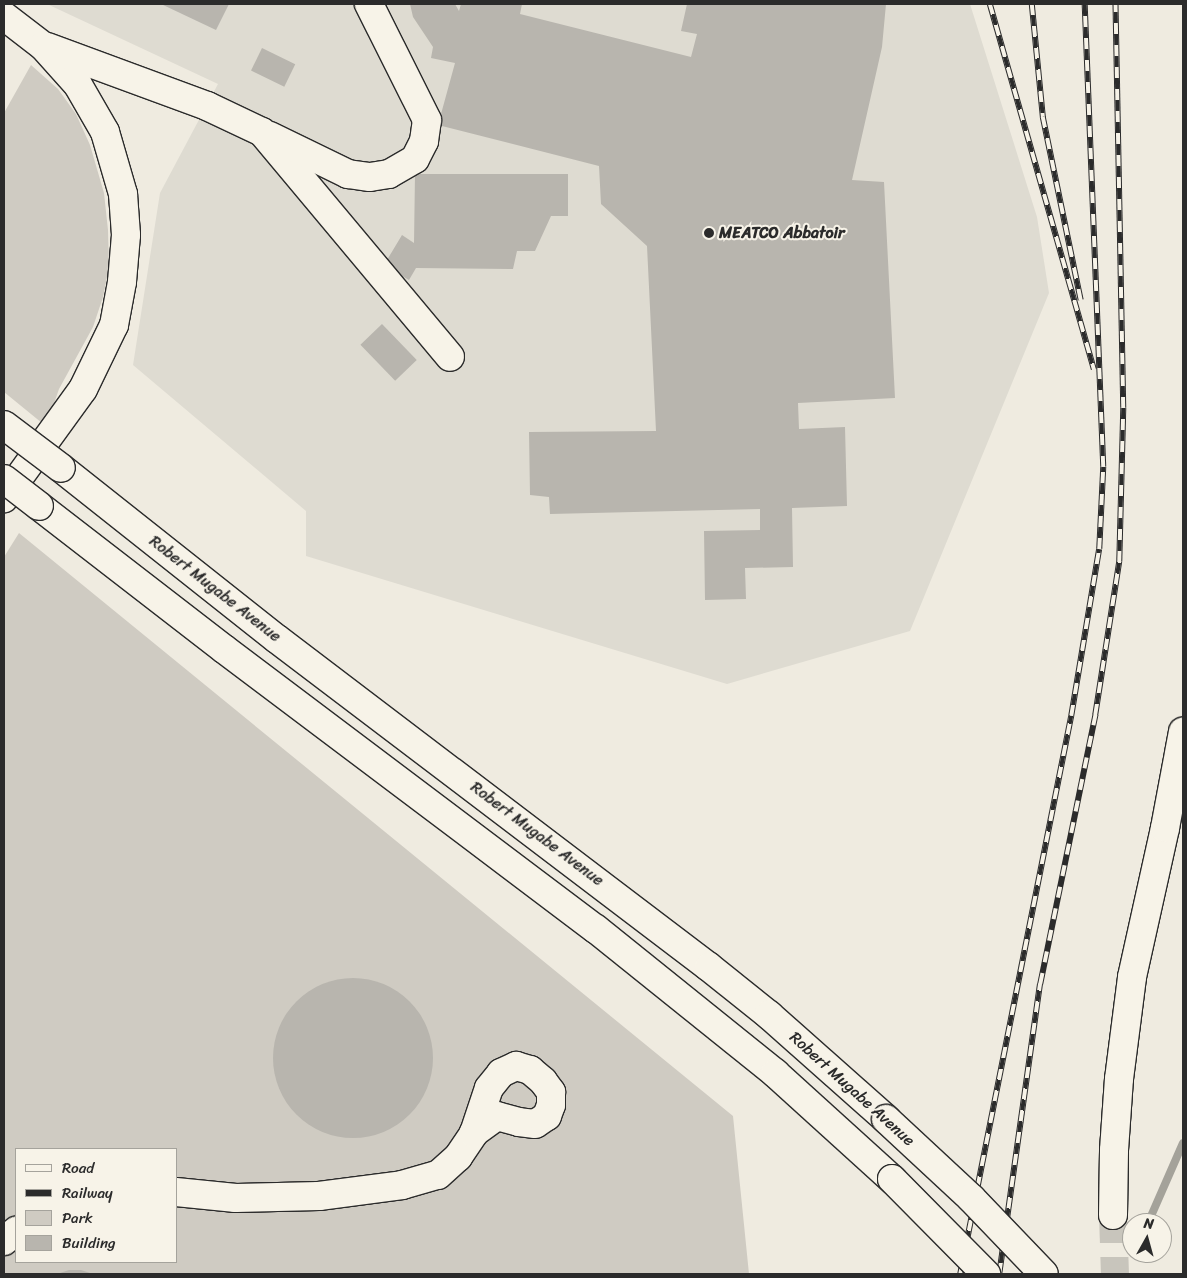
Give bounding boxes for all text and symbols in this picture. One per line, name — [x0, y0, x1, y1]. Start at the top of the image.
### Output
place label: MEATCO Abbatoir — [719, 223, 845, 243]
marker: MEATCO Abbatoir — [703, 227, 715, 239]
street label: Robert Mugabe Avenue — [146, 532, 284, 646]
street label: Robert Mugabe Avenue — [467, 778, 607, 890]
street label: Robert Mugabe Avenue — [786, 1028, 918, 1150]
legend — [15, 1148, 178, 1263]
text: Road — [62, 1155, 94, 1181]
text: Railway — [62, 1180, 113, 1206]
text: Park — [62, 1205, 93, 1231]
text: N — [1142, 1211, 1155, 1237]
north arrow — [1122, 1213, 1172, 1263]
text: Building — [62, 1230, 116, 1256]

